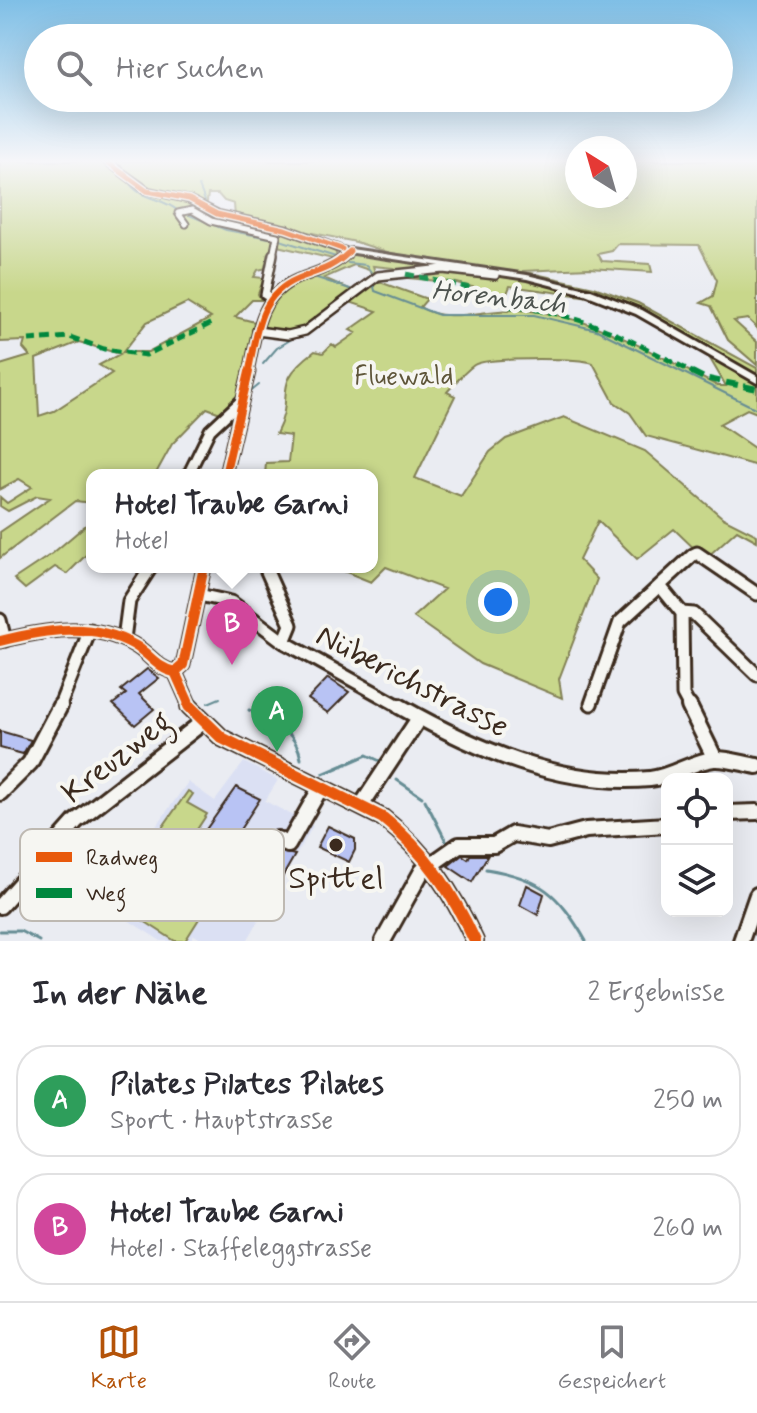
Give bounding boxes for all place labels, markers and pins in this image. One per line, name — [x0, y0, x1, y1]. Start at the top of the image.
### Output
pin: B — [206, 599, 258, 665]
pin: A — [251, 686, 303, 752]
marker: Spittel — [327, 836, 345, 854]
place label: Spittel — [288, 858, 384, 900]

